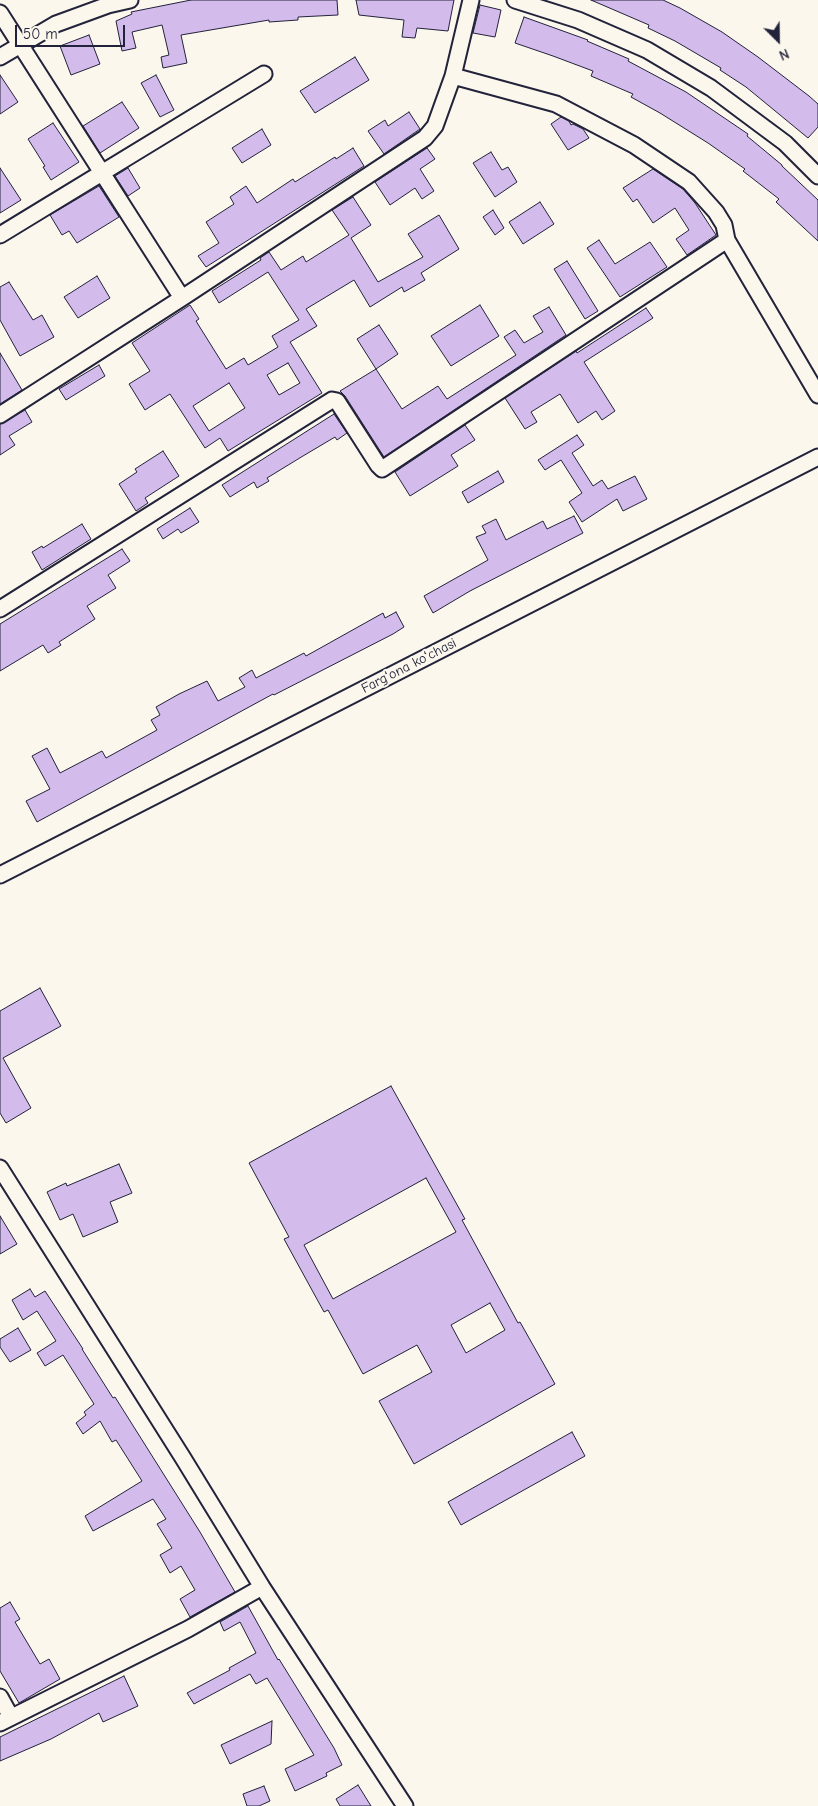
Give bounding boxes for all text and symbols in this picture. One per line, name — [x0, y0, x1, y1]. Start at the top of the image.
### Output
scale bar — [18, 15, 128, 47]
north arrow — [753, 15, 803, 65]
text: 50 m — [23, 25, 58, 43]
text: N — [777, 45, 792, 64]
street label: Fargʻona koʻchasi — [359, 635, 459, 697]

